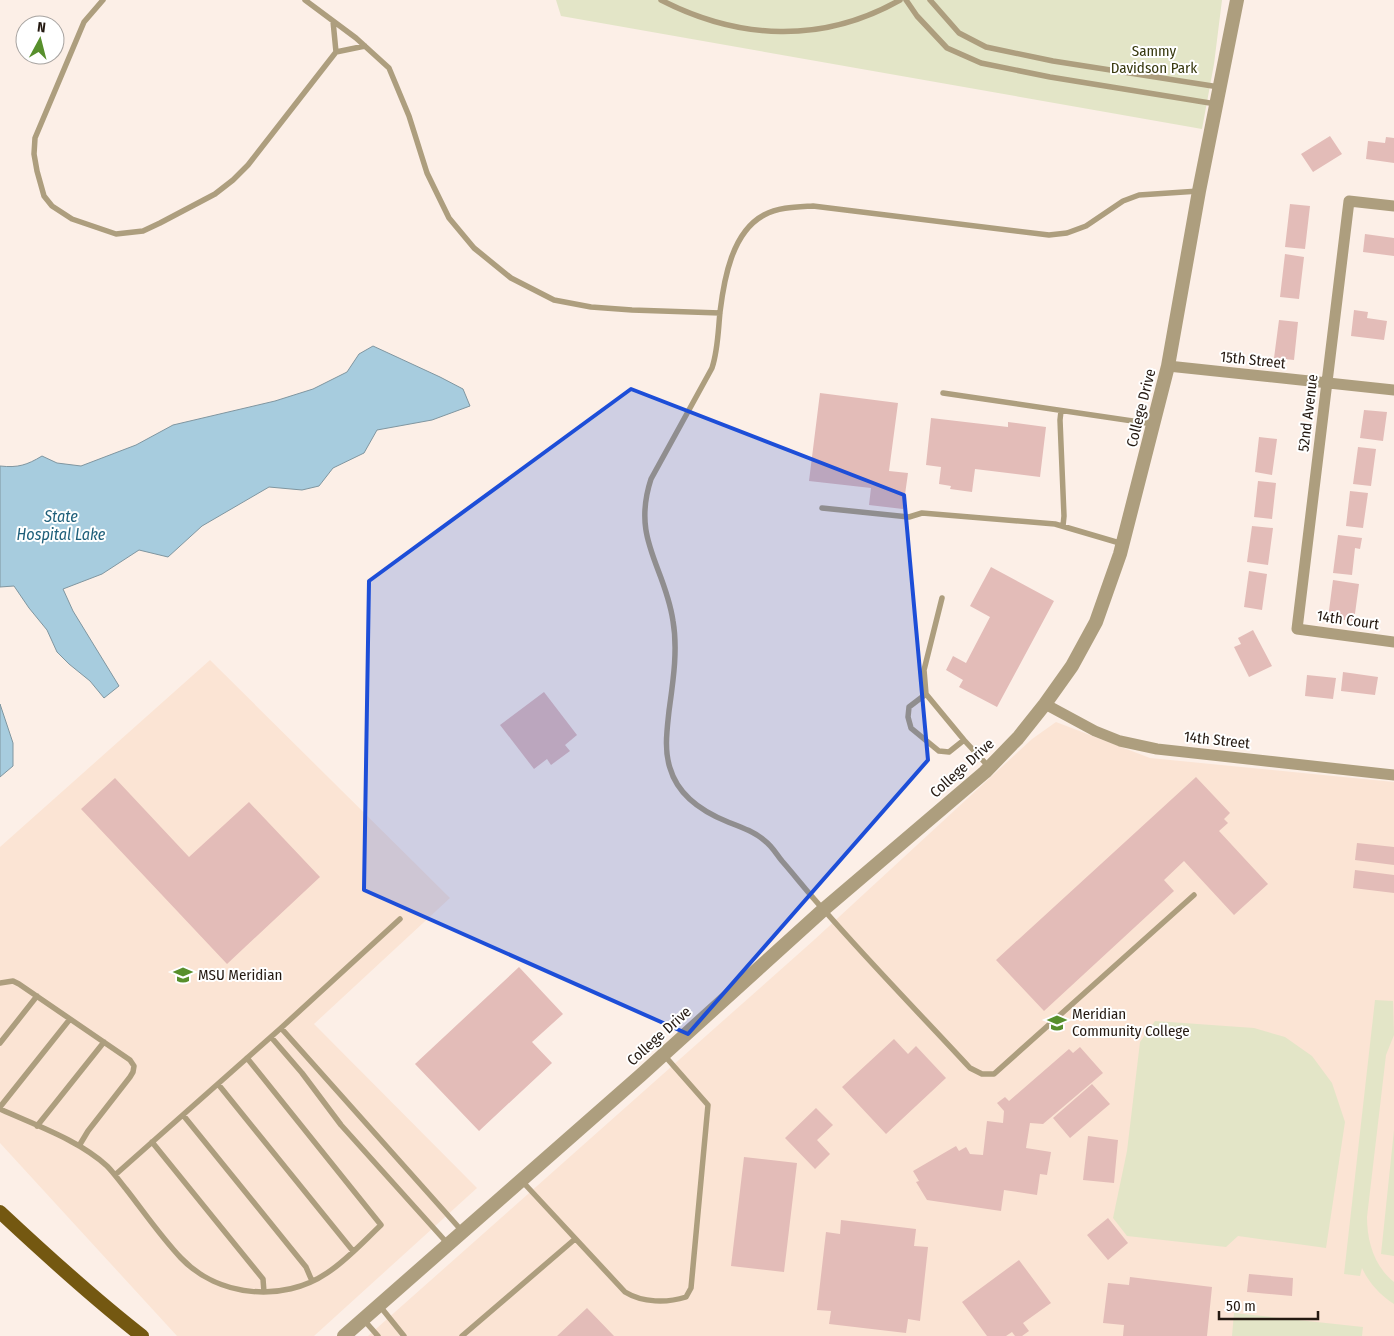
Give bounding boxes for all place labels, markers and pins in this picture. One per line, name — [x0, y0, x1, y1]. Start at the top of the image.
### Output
school or university icon: MSU Meridian — [172, 964, 194, 986]
place label: MSU Meridian — [198, 966, 282, 984]
place label: Meridian Community College — [1072, 1005, 1190, 1040]
school or university icon: Meridian Community College — [1046, 1012, 1068, 1034]

